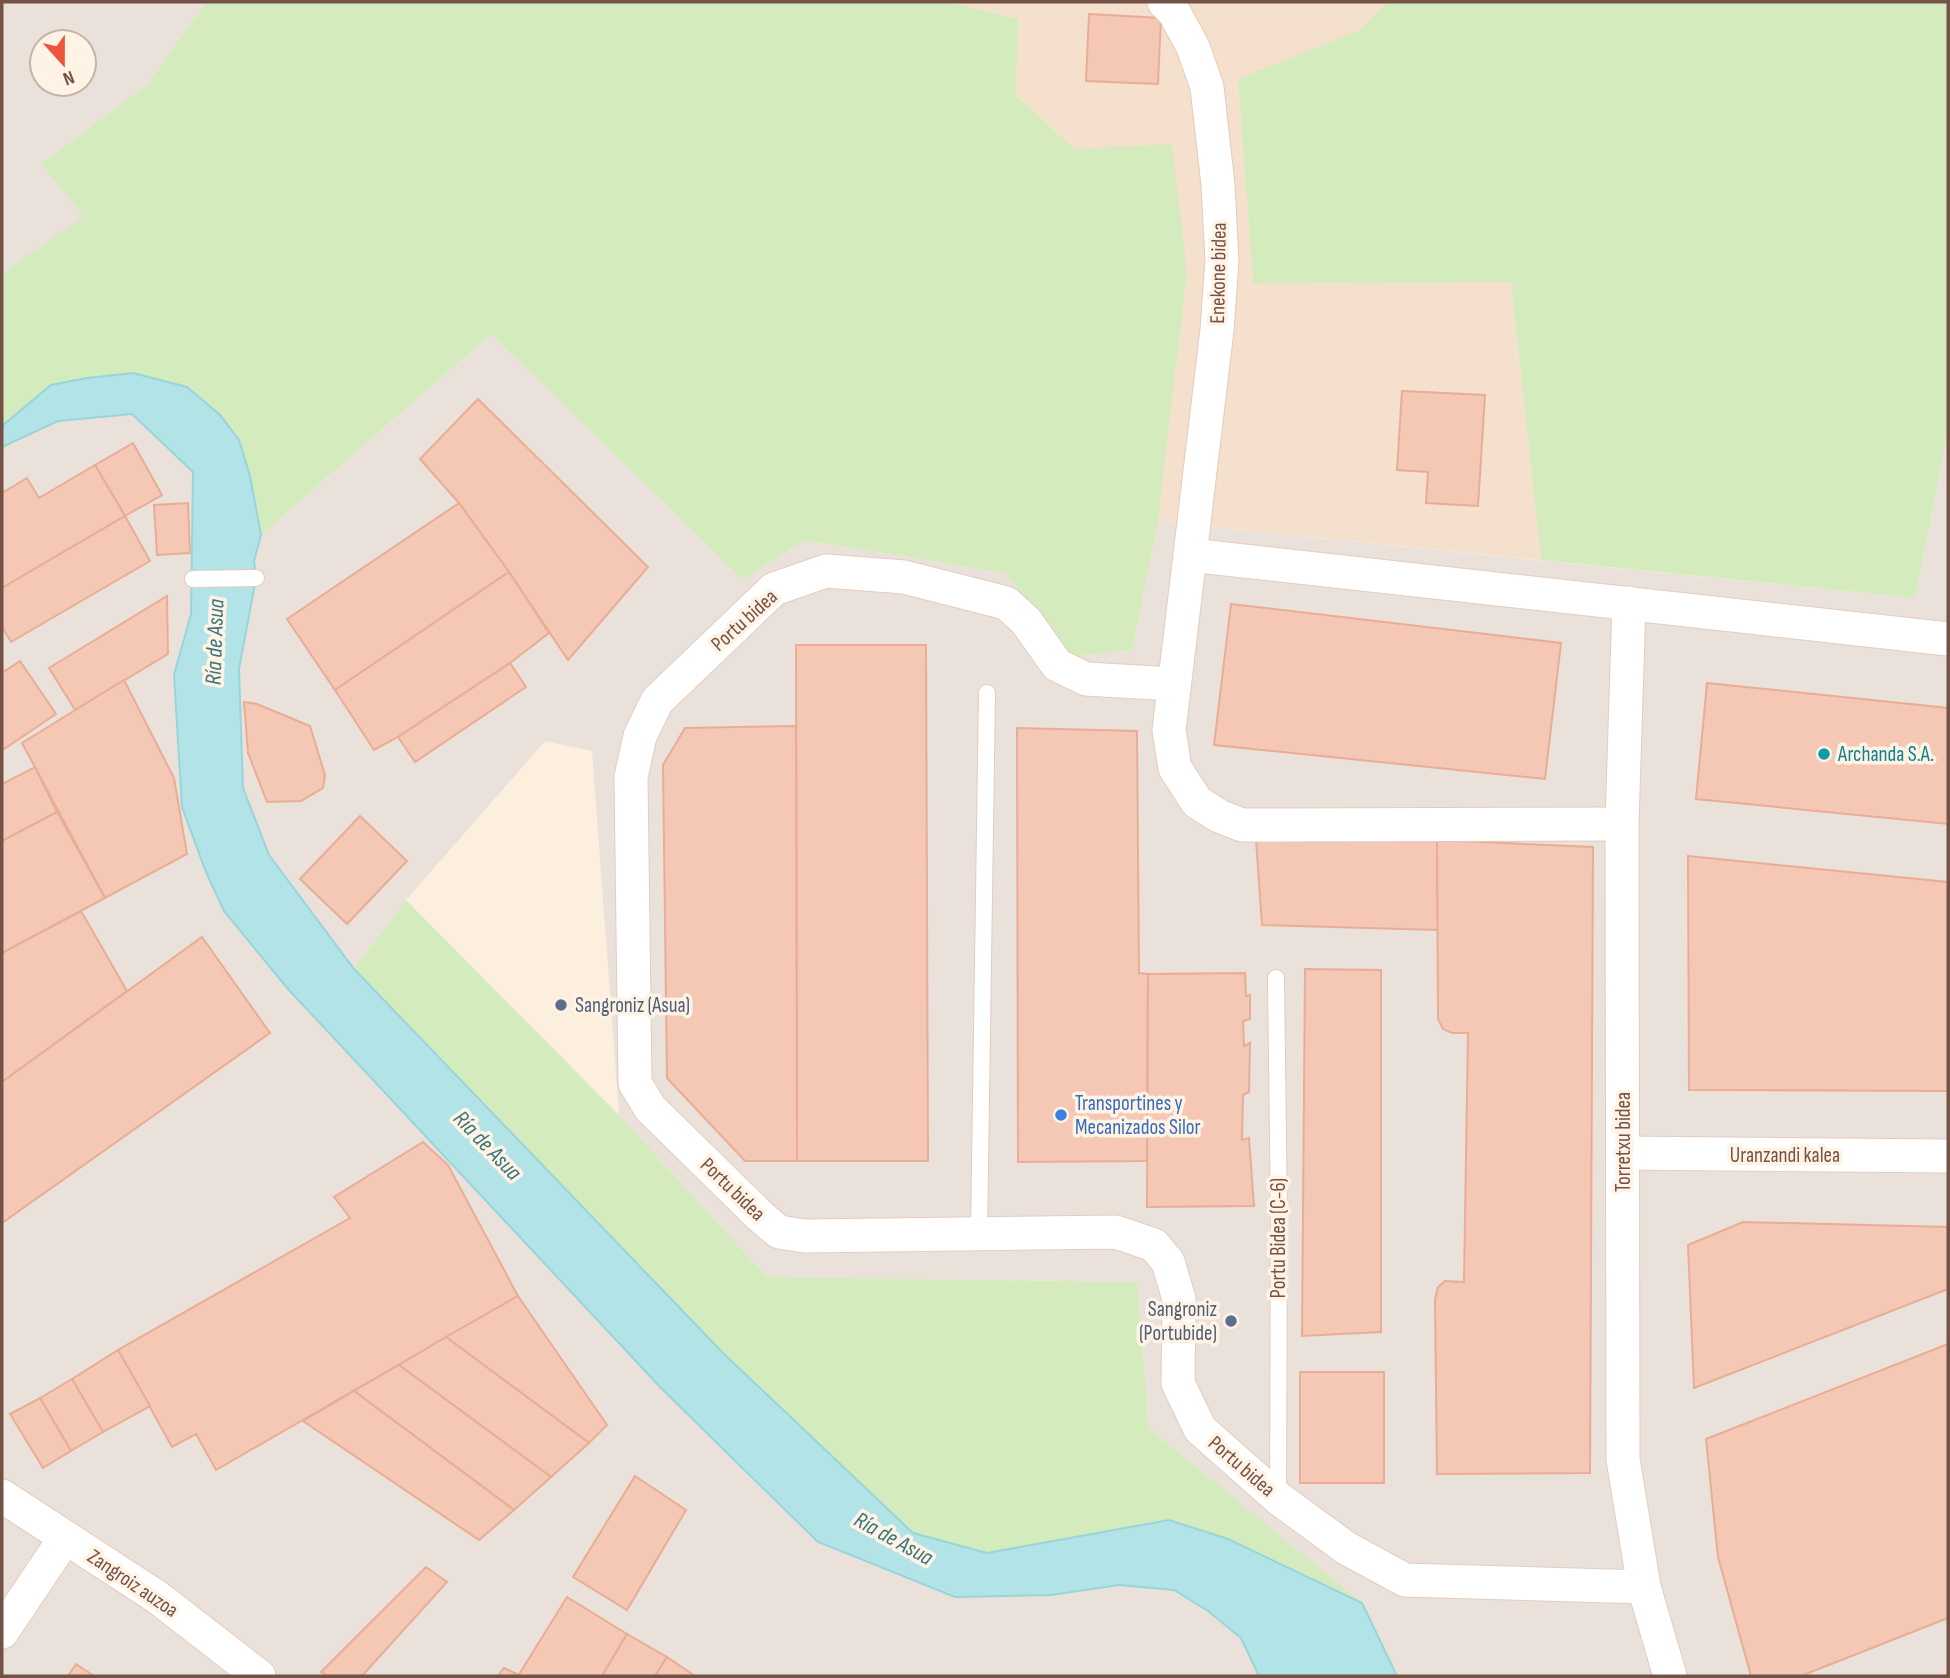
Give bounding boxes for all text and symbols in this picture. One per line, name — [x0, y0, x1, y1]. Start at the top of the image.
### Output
north arrow — [28, 28, 98, 98]
text: N — [60, 65, 77, 90]
street label: Enekone bidea — [1205, 222, 1232, 324]
street label: Portu bidea — [706, 584, 783, 657]
water label: Ría de Asua — [200, 598, 231, 686]
place label: Archanda S.A. — [1837, 742, 1934, 767]
marker: Archanda S.A. — [1816, 746, 1832, 762]
place label: Sangroniz (Asua) — [575, 993, 690, 1018]
marker: Sangroniz (Asua) — [553, 997, 569, 1013]
place label: Transportines y Mecanizados Silor — [1075, 1091, 1201, 1140]
street label: Torretxu bidea — [1611, 1092, 1636, 1192]
water label: Ría de Asua — [447, 1105, 528, 1187]
marker: Transportines y Mecanizados Silor — [1053, 1107, 1069, 1123]
street label: Uranzandi kalea — [1730, 1143, 1840, 1168]
street label: Portu bidea — [695, 1152, 770, 1226]
street label: Portu Bidea (C-6) — [1266, 1178, 1291, 1298]
place label: Sangroniz (Portubide) — [1139, 1297, 1217, 1346]
marker: Sangroniz (Portubide) — [1223, 1313, 1239, 1329]
street label: Portu bidea — [1203, 1431, 1280, 1502]
water label: Ría de Asua — [849, 1506, 939, 1572]
street label: Zangroiz auzoa — [83, 1544, 183, 1623]

